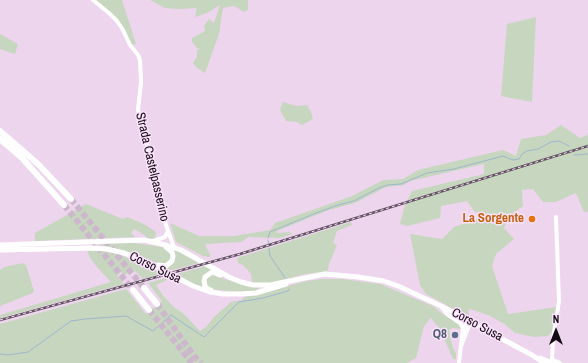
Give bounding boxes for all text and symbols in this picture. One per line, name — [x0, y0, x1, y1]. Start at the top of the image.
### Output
street label: Strada Castelpasserino — [132, 111, 172, 223]
place label: La Sorgente — [462, 211, 524, 227]
marker: La Sorgente — [527, 214, 537, 224]
street label: Corso Susa — [127, 249, 183, 287]
street label: Corso Susa — [449, 305, 505, 345]
north arrow — [536, 311, 576, 351]
text: N — [553, 312, 559, 326]
place label: Q8 — [433, 327, 447, 343]
marker: Q8 — [450, 330, 460, 340]

